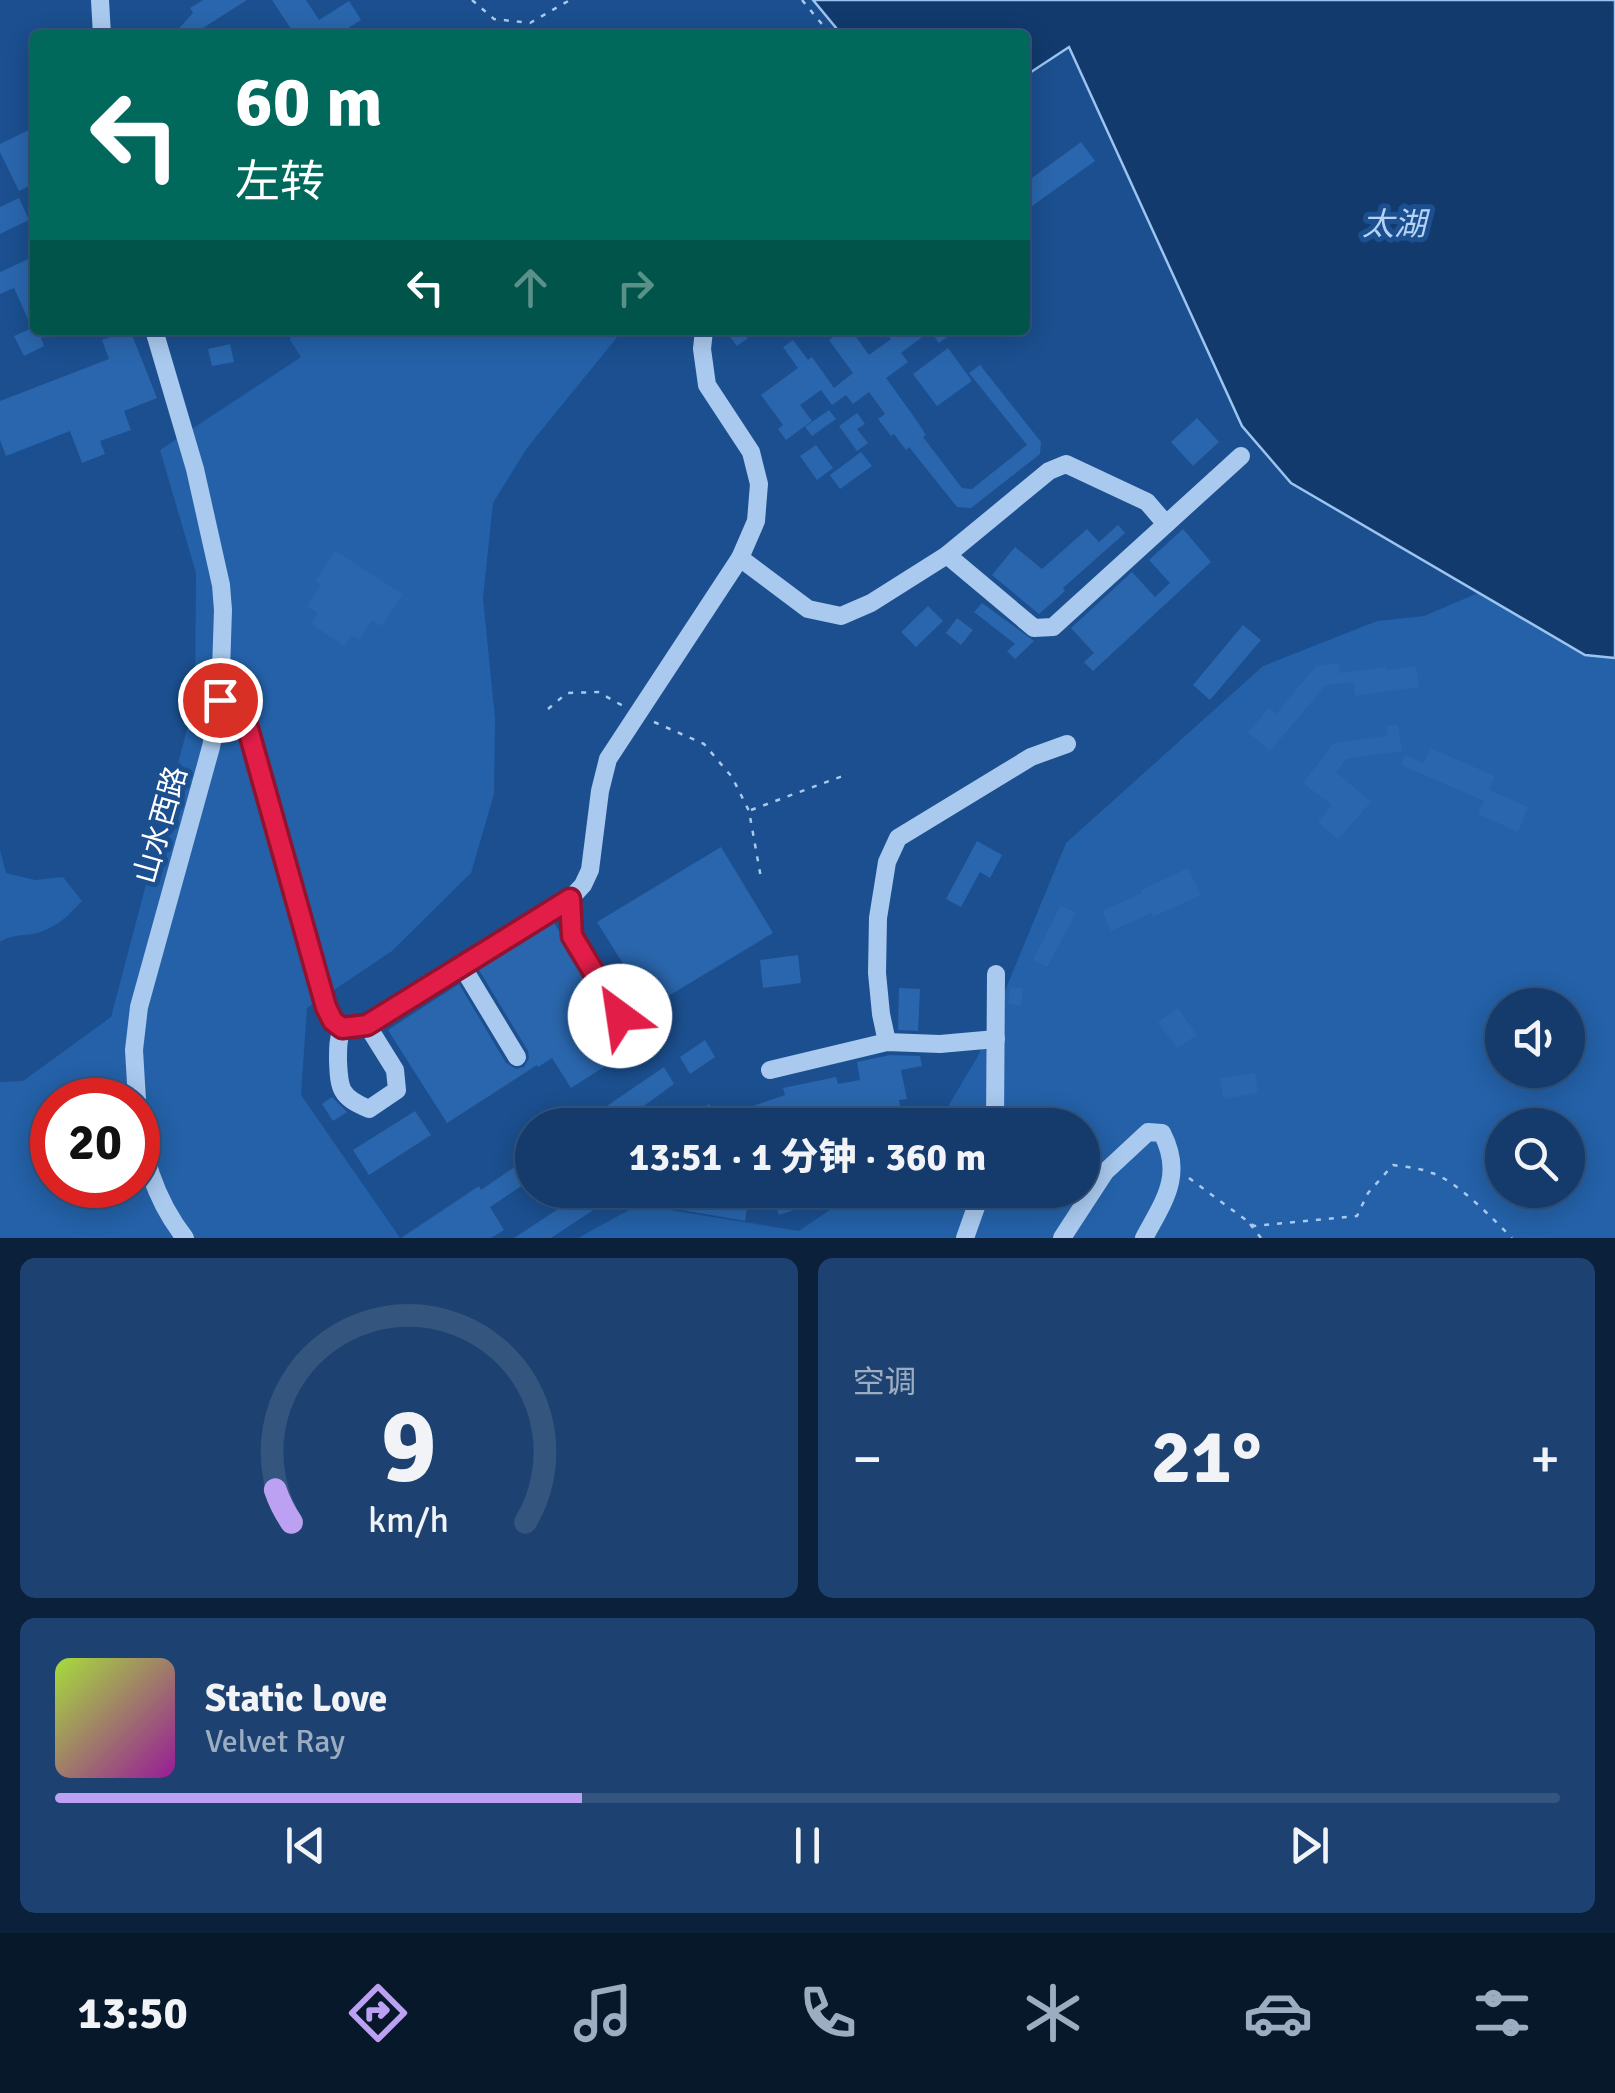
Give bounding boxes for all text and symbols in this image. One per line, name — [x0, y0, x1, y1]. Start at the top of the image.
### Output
text: 60 m — [235, 59, 383, 145]
icon: left — [70, 70, 200, 200]
text: 左转 — [235, 155, 325, 210]
water label: 太湖 — [1362, 205, 1431, 244]
icon: left — [398, 260, 453, 315]
icon: ahead — [503, 260, 558, 315]
icon: right — [608, 260, 663, 315]
pin — [178, 658, 263, 743]
icon: arrive — [193, 673, 248, 728]
street label: 山水西路 — [127, 762, 195, 888]
position arrow — [568, 964, 672, 1068]
map controls — [1485, 988, 1585, 1208]
button: sound — [1485, 988, 1585, 1088]
speed limit sign: 20 — [30, 1078, 160, 1208]
button: search — [1485, 1108, 1585, 1208]
text: 13:51 · 1 分钟 · 360 m — [629, 1134, 986, 1181]
text: 空调 — [853, 1363, 917, 1402]
text: 9 — [381, 1382, 437, 1510]
text: 21° — [1151, 1411, 1262, 1504]
text: − — [853, 1425, 882, 1493]
text: + — [1530, 1425, 1560, 1493]
text: km/h — [368, 1498, 449, 1542]
text: Static Love — [205, 1675, 387, 1722]
text: Velvet Ray — [205, 1722, 345, 1761]
icon: previous — [278, 1818, 333, 1873]
icon: pause — [780, 1818, 835, 1873]
icon: next — [1282, 1818, 1337, 1873]
icon: directions — [343, 1978, 413, 2048]
icon: music — [568, 1978, 638, 2048]
icon: phone — [793, 1978, 863, 2048]
icon: climate — [1018, 1978, 1088, 2048]
icon: car — [1243, 1978, 1313, 2048]
icon: filters — [1467, 1978, 1537, 2048]
text: 13:50 — [77, 1986, 188, 2041]

